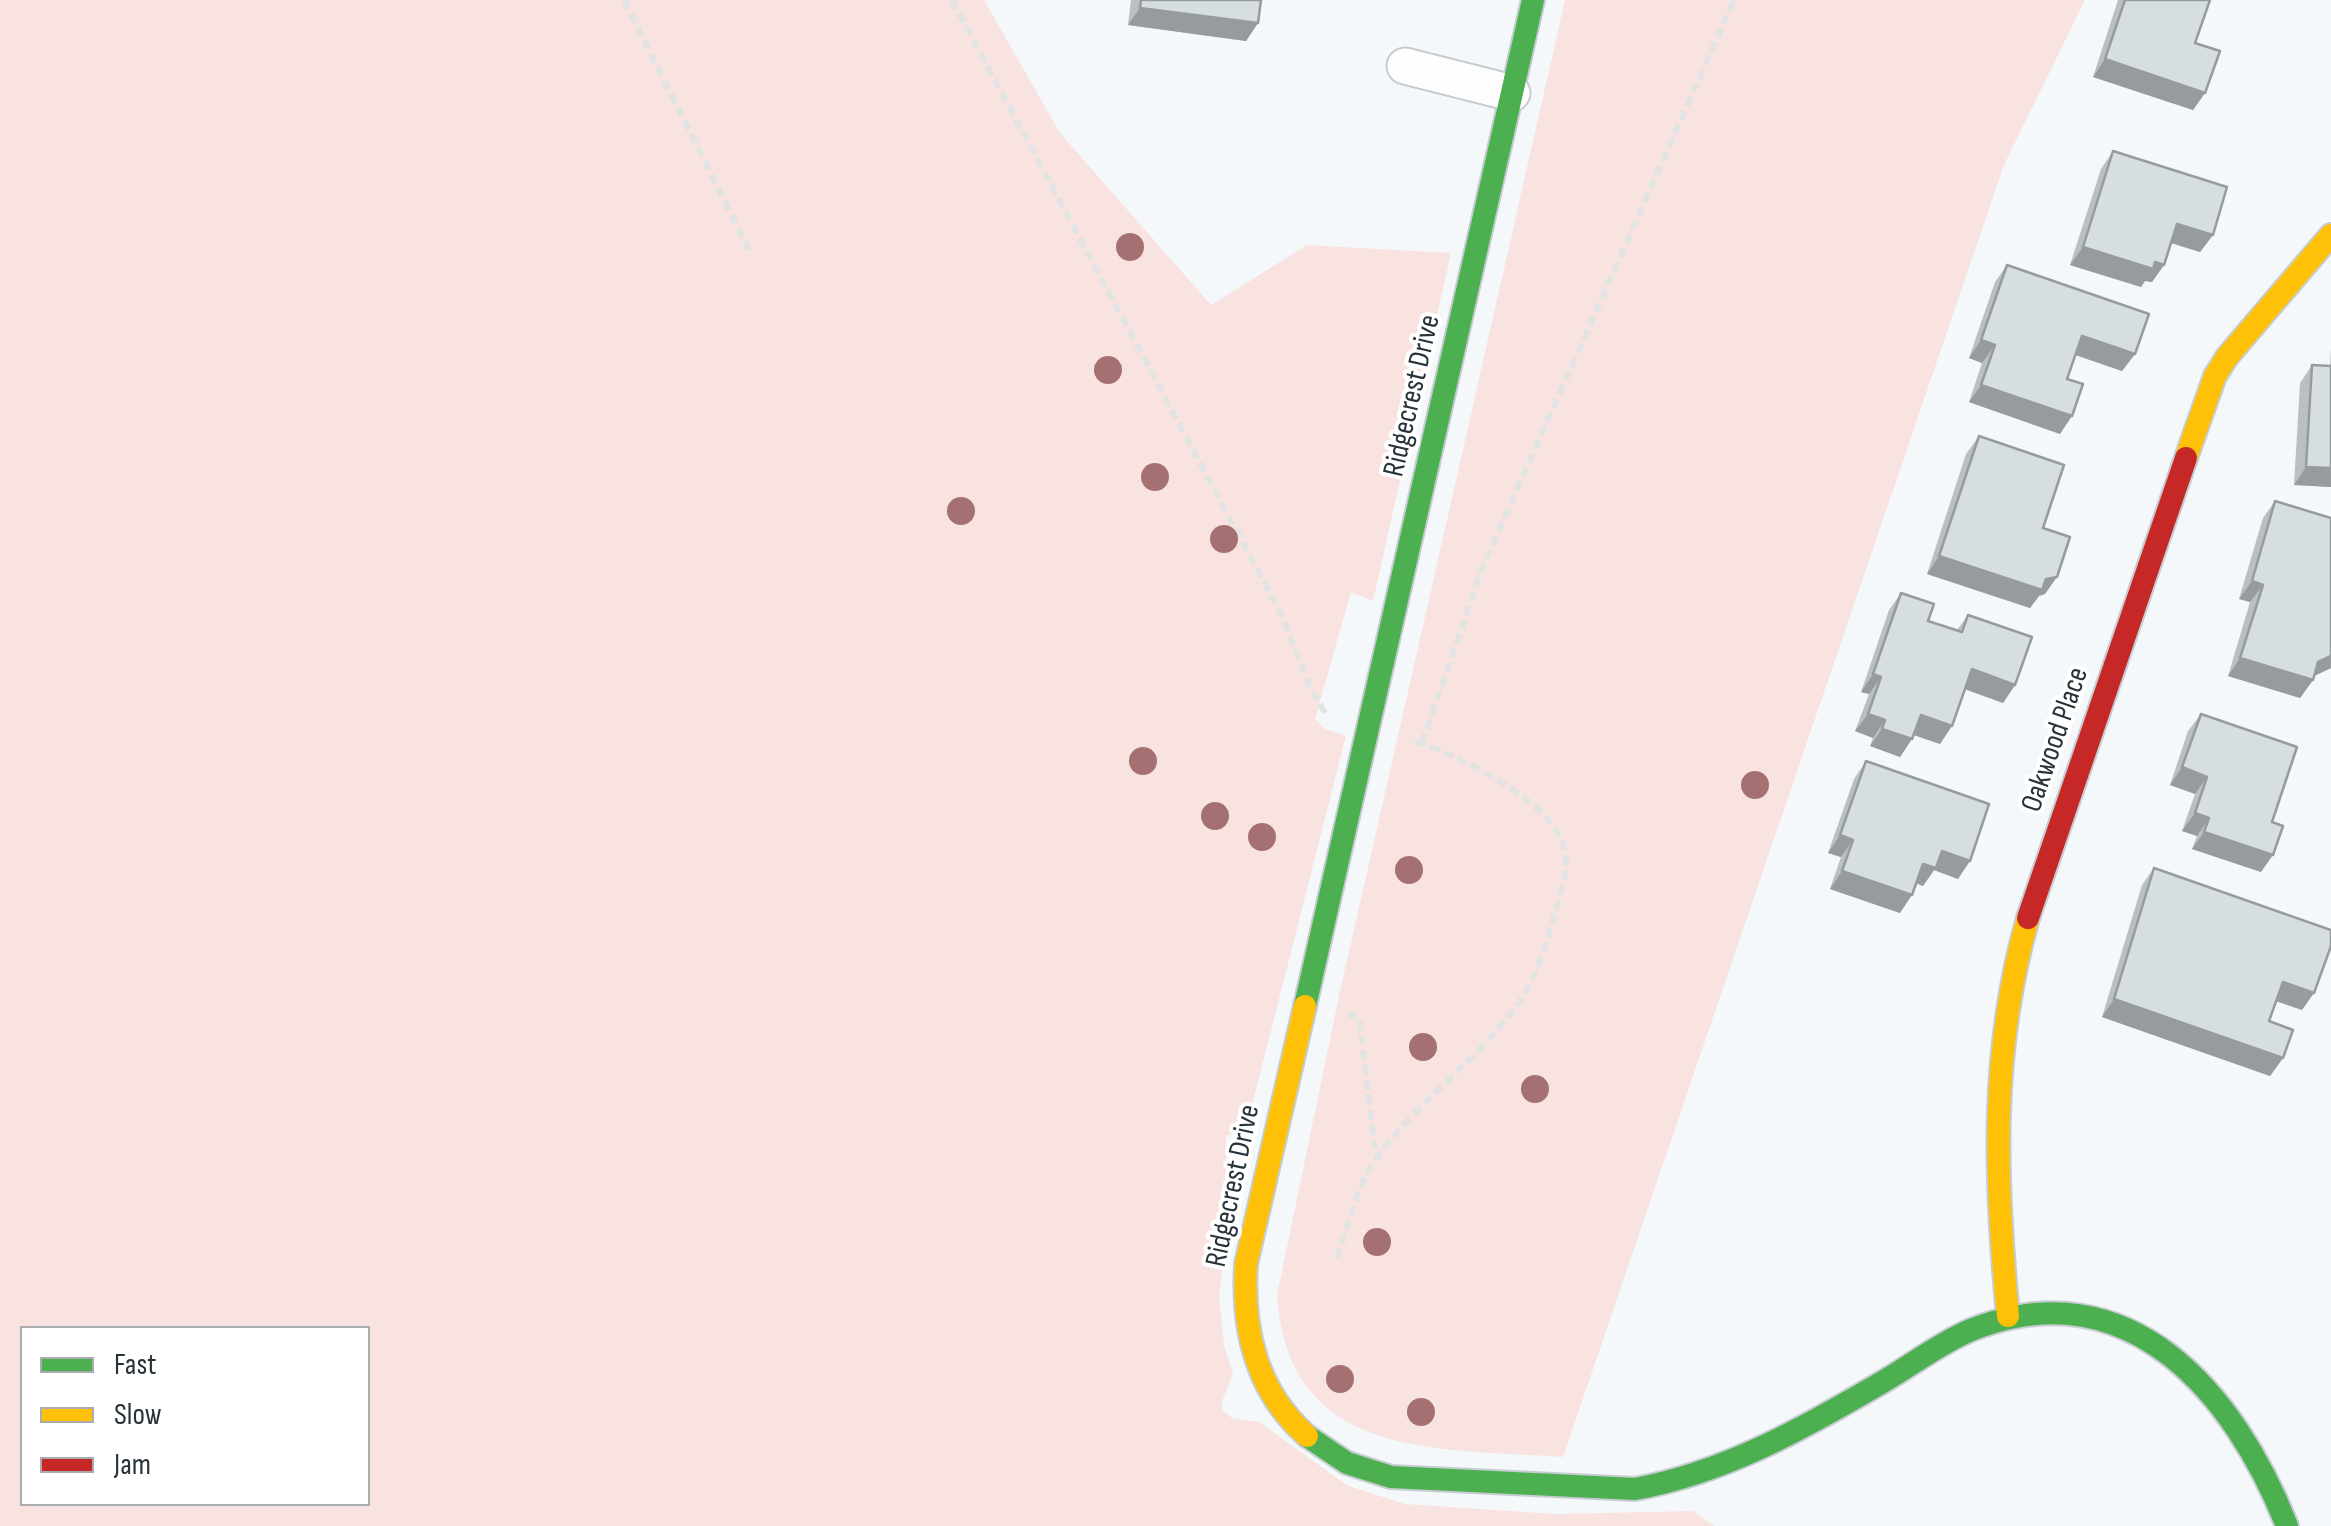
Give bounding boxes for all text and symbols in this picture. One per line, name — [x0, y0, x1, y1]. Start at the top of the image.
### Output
street label: Ridgecrest Drive — [1377, 312, 1449, 480]
street label: Oakwood Place — [2015, 663, 2097, 817]
street label: Ridgecrest Drive — [1199, 1102, 1269, 1270]
legend — [20, 1326, 370, 1506]
text: Fast — [114, 1347, 156, 1383]
text: Slow — [114, 1397, 162, 1433]
text: Jam — [114, 1447, 151, 1483]

